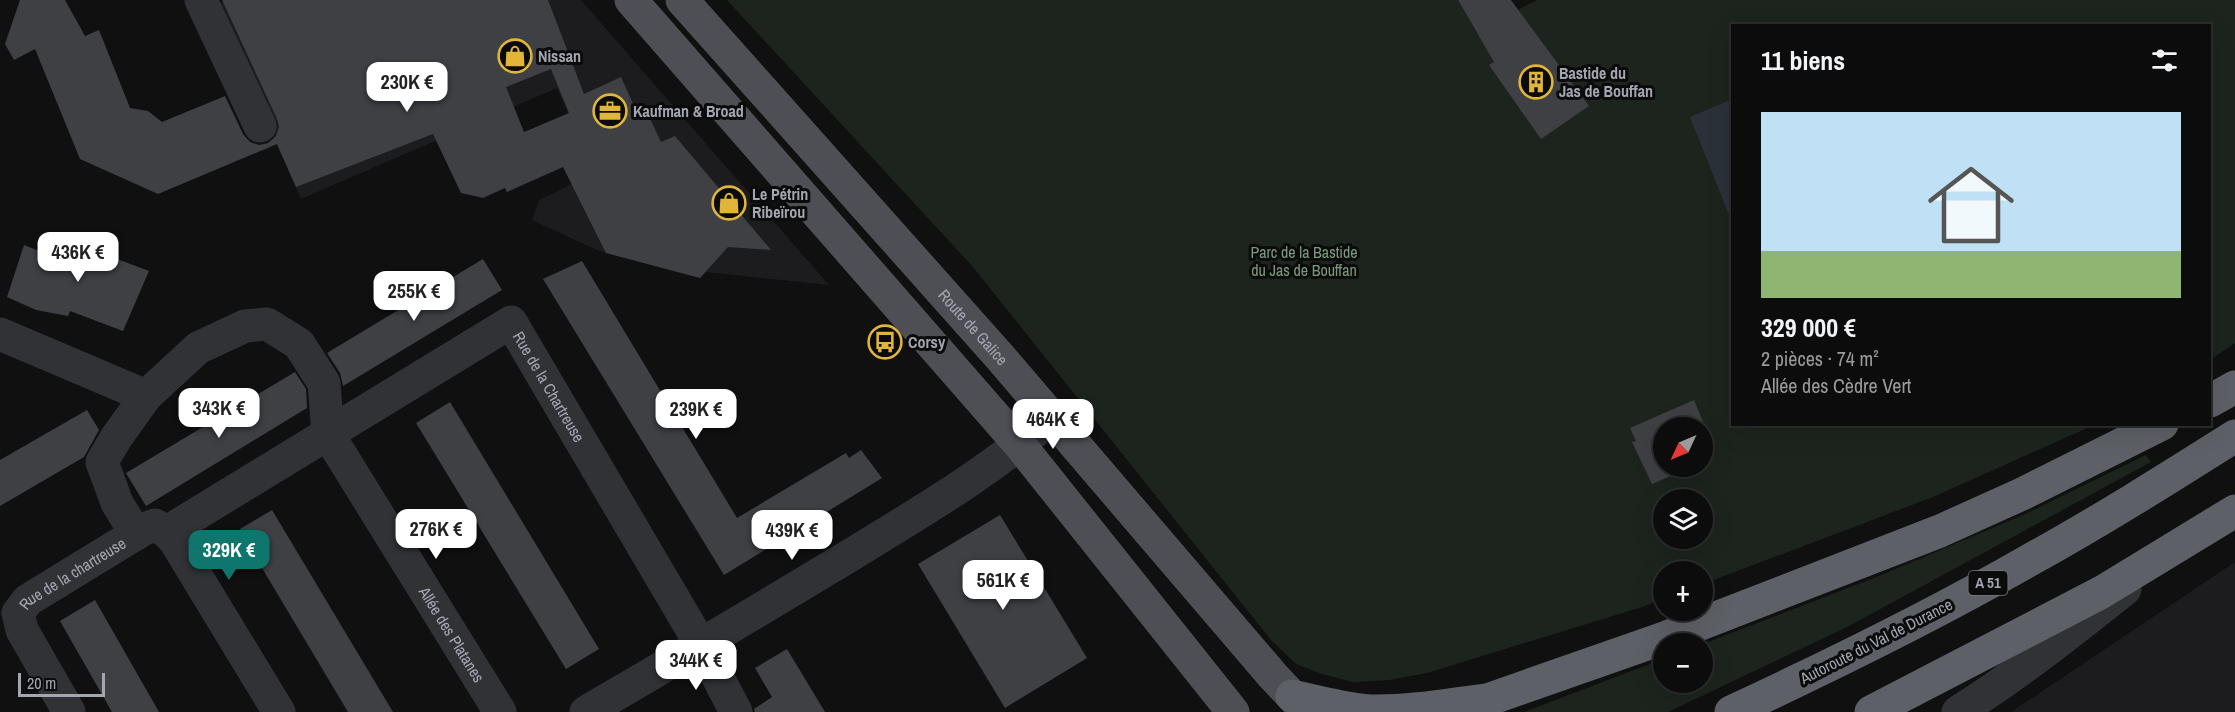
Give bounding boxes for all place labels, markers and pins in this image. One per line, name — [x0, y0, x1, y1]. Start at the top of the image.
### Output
shop icon: Nissan — [497, 38, 533, 74]
place label: Nissan — [538, 45, 581, 67]
pin: 230K € — [358, 62, 456, 113]
place label: Bastide du Jas de Bouffan — [1559, 62, 1653, 102]
building icon: Bastide du Jas de Bouffan — [1518, 64, 1554, 100]
office icon: Kaufman & Broad — [592, 93, 628, 129]
place label: Kaufman & Broad — [633, 100, 744, 122]
place label: Le Pétrin Ribeïrou — [752, 183, 808, 223]
shop icon: Le Pétrin Ribeïrou — [711, 185, 747, 221]
pin: 436K € — [29, 232, 127, 283]
pin: 255K € — [365, 271, 463, 322]
bus stop icon: Corsy — [867, 324, 903, 360]
place label: Corsy — [908, 331, 946, 353]
pin: 343K € — [170, 388, 268, 439]
pin: 239K € — [647, 389, 745, 440]
pin: 464K € — [1004, 399, 1102, 450]
pin: 276K € — [387, 509, 485, 560]
pin: 439K € — [743, 510, 841, 561]
pin: 329K € — [180, 530, 278, 581]
pin: 561K € — [954, 560, 1052, 611]
pin: 344K € — [647, 640, 745, 691]

